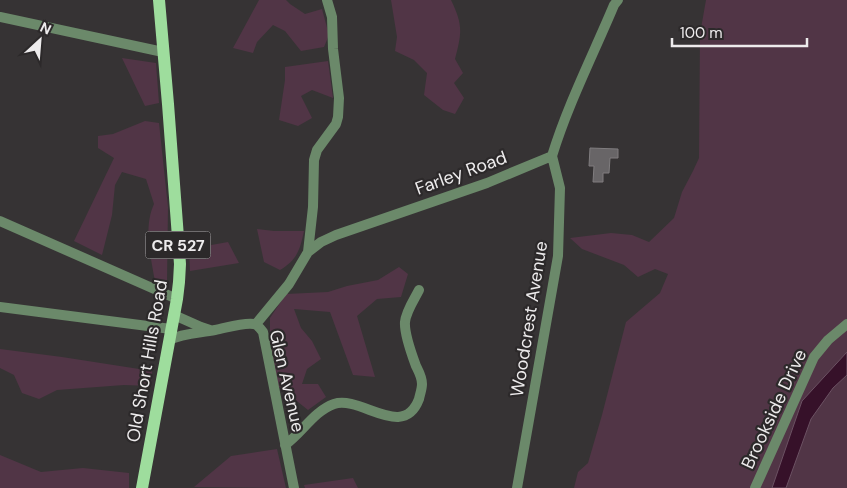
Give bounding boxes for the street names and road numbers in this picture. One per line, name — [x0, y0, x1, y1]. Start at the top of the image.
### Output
street label: Farley Road — [412, 145, 510, 201]
road number: CR 527 — [146, 232, 210, 258]
street label: Woodcrest Avenue — [505, 239, 553, 399]
street label: Old Short Hills Road — [121, 278, 173, 444]
street label: Glen Avenue — [264, 328, 310, 434]
street label: Brookside Drive — [736, 345, 812, 473]

